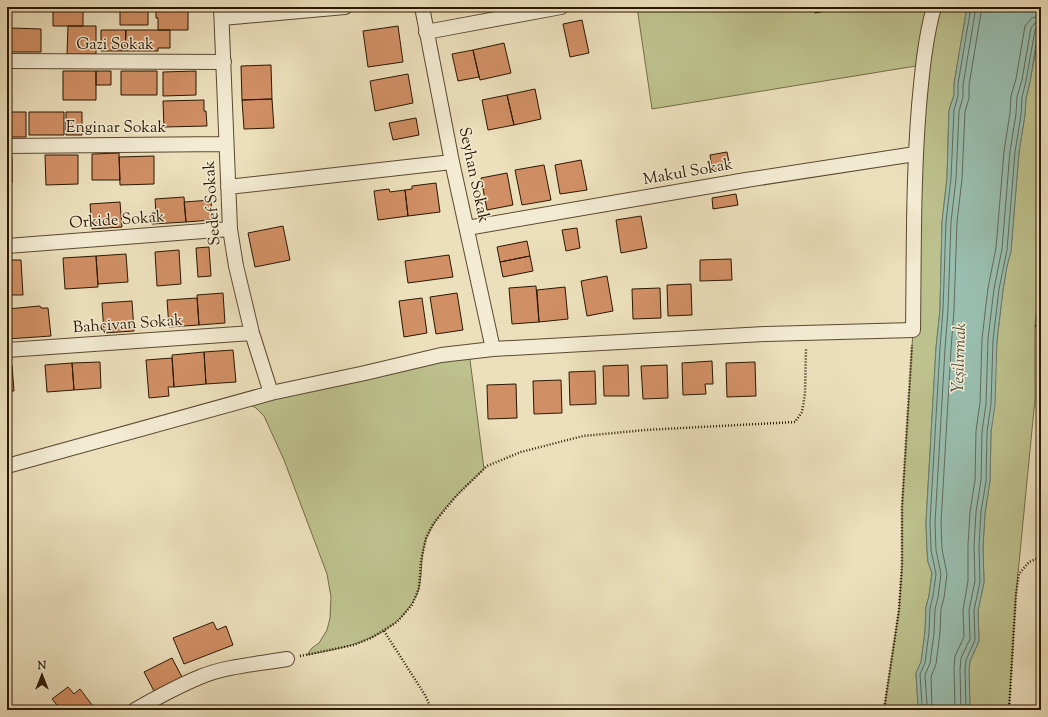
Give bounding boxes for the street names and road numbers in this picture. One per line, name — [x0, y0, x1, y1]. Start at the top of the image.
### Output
street label: Gazi Sokak — [76, 34, 154, 57]
street label: Enginar Sokak — [66, 117, 166, 140]
street label: Seyhan Sokak — [452, 125, 494, 225]
street label: Makul Sokak — [641, 154, 735, 192]
street label: Sedef Sokak — [199, 159, 227, 246]
street label: Orkide Sokak — [69, 206, 166, 236]
street label: Bahçivan Sokak — [72, 310, 184, 340]

